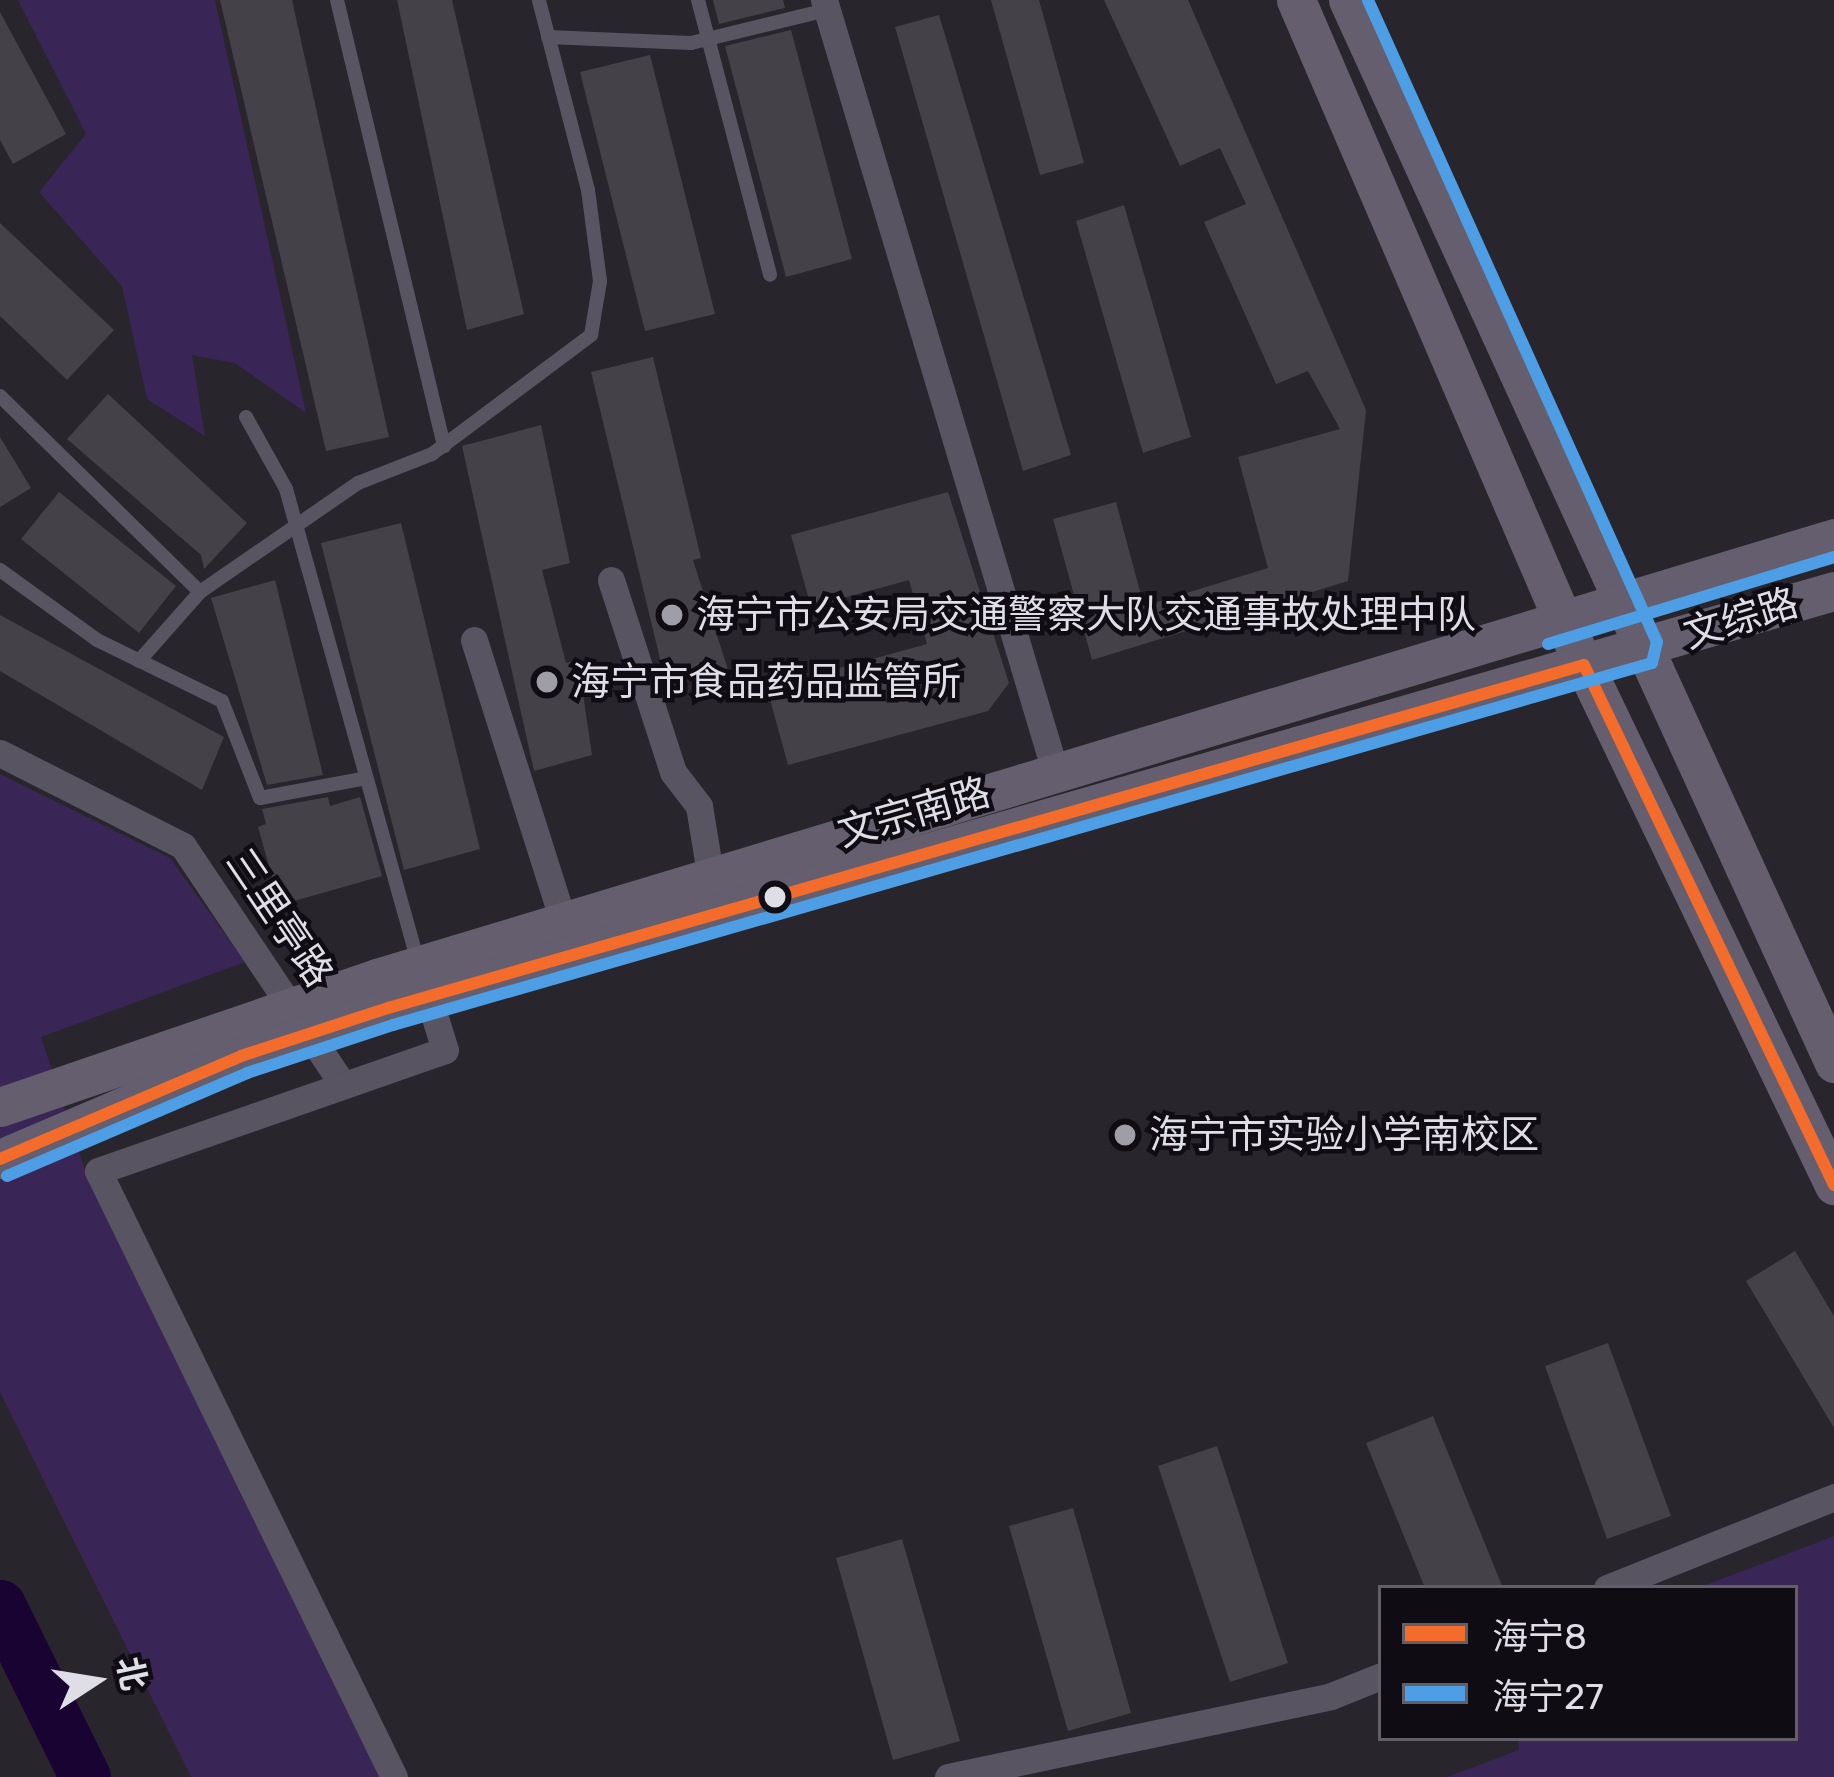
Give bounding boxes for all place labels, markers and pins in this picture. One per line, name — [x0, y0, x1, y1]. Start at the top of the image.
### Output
place label: 海宁市公安局交通警察大队交通事故处理中队 — [696, 592, 1476, 638]
marker: 海宁市公安局交通警察大队交通事故处理中队 — [659, 602, 685, 628]
place label: 海宁市食品药品监管所 — [571, 659, 961, 705]
marker: 海宁市食品药品监管所 — [534, 669, 560, 695]
unlabelled marker — [764, 886, 786, 908]
place label: 海宁市实验小学南校区 — [1149, 1112, 1539, 1158]
marker: 海宁市实验小学南校区 — [1112, 1122, 1138, 1148]

